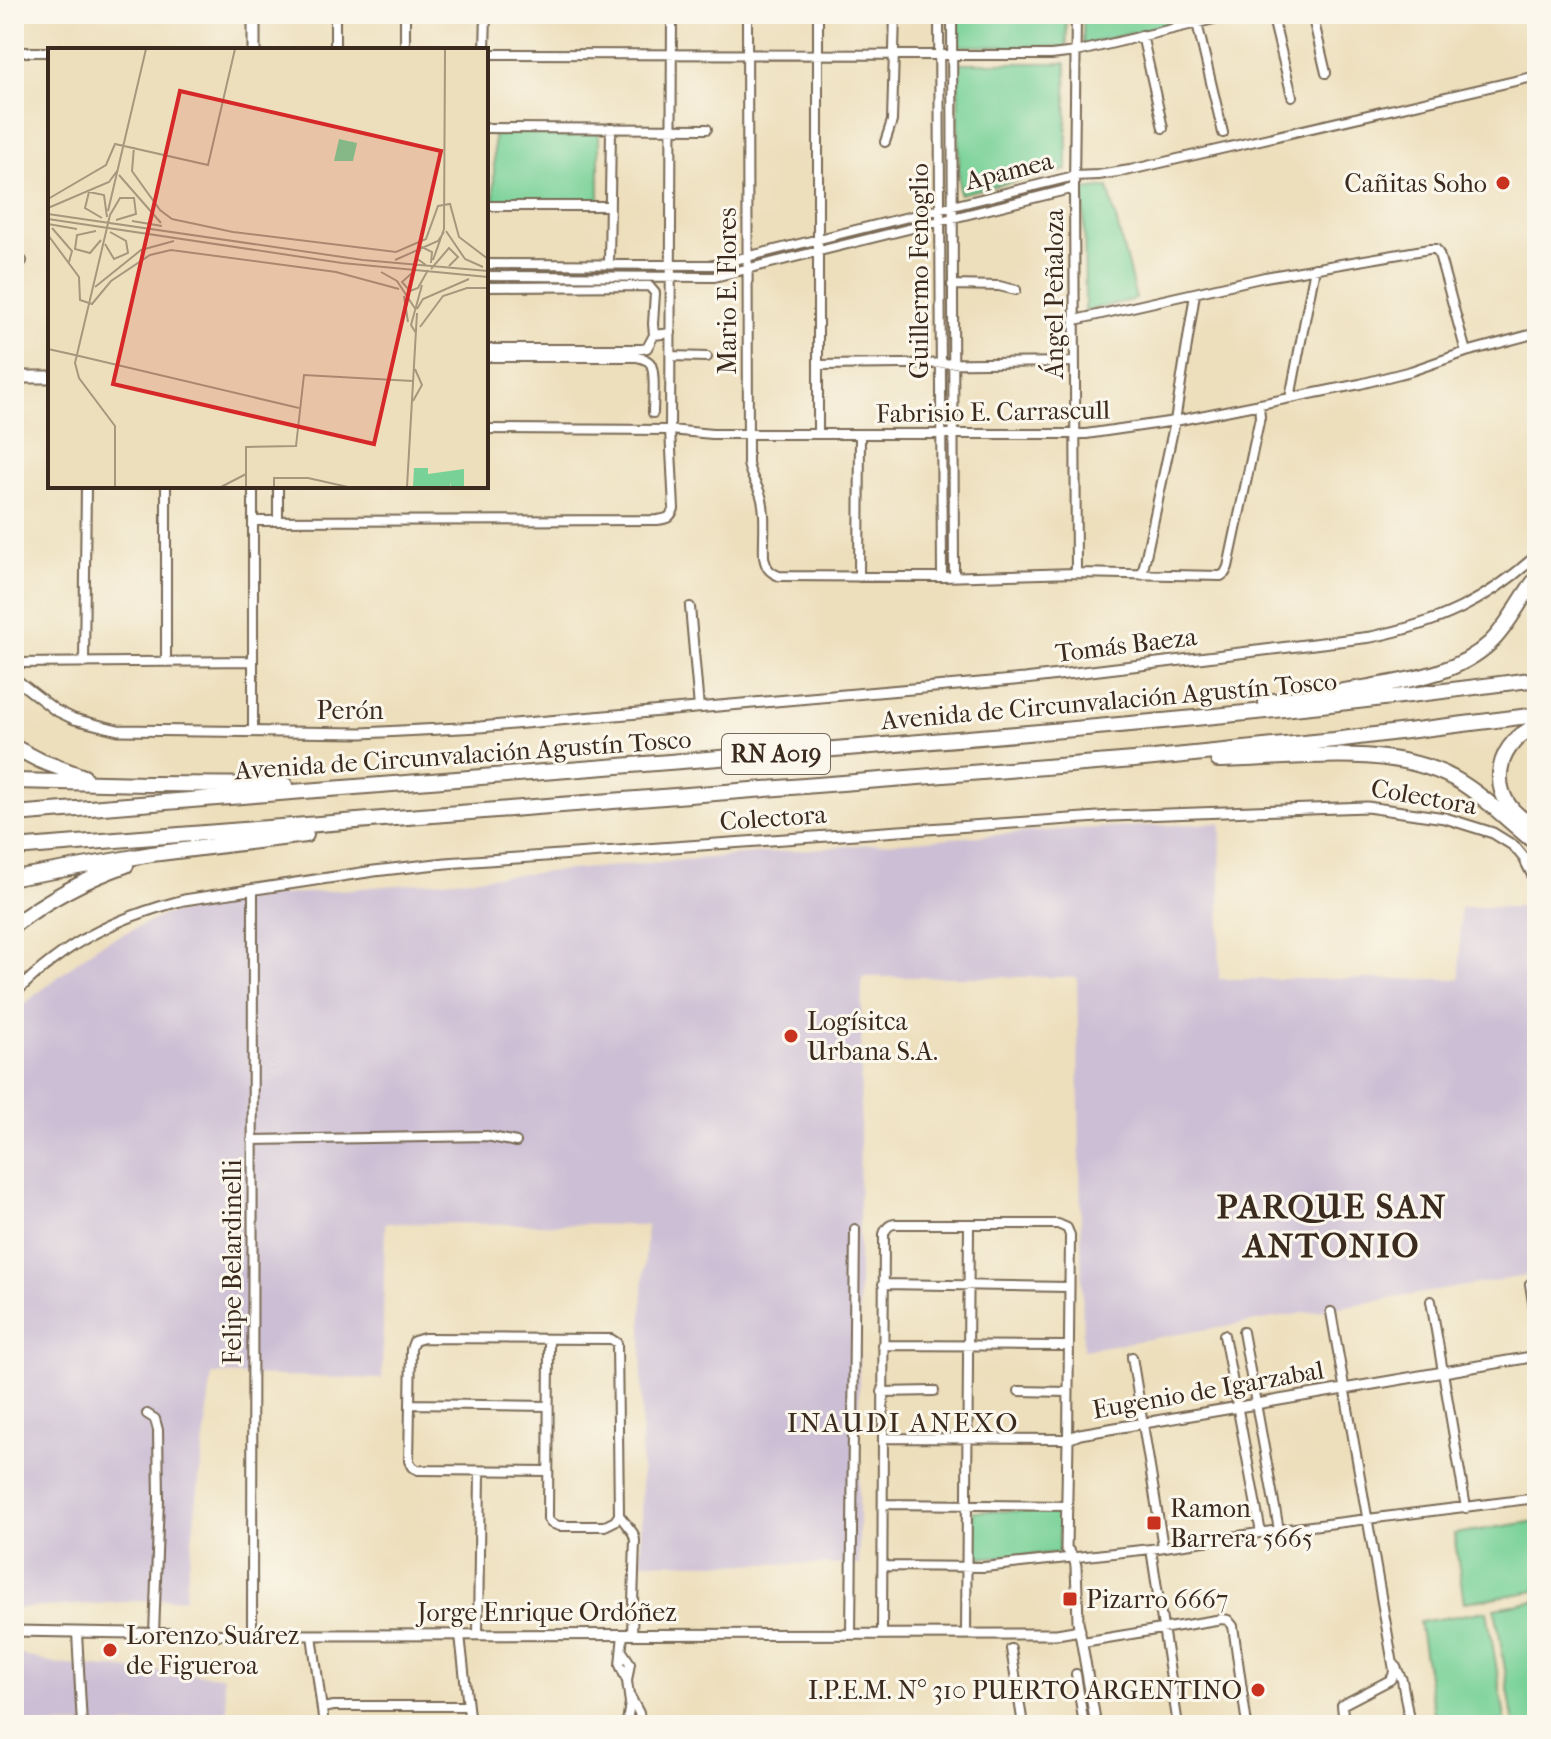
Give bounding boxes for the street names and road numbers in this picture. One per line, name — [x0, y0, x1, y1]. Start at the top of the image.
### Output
street label: Apamea — [961, 145, 1057, 197]
street label: Guillermo Fenoglio — [904, 163, 935, 379]
street label: Mario E. Flores — [712, 207, 743, 375]
street label: Ángel Peñaloza — [1038, 208, 1070, 380]
street label: Fabrisio E. Carrascull — [876, 394, 1110, 430]
street label: Tomás Baeza — [1053, 621, 1199, 669]
street label: Avenida de Circunvalación Agustín Tosco — [879, 666, 1338, 736]
street label: Perón — [317, 695, 383, 726]
street label: Avenida de Circunvalación Agustín Tosco — [233, 724, 692, 786]
road number: RN A019 — [722, 734, 830, 774]
street label: Colectora — [1369, 772, 1480, 822]
street label: Colectora — [718, 799, 829, 837]
street label: Felipe Belardinelli — [217, 1159, 248, 1365]
street label: Eugenio de Igarzabal — [1090, 1354, 1326, 1426]
street label: Jorge Enrique Ordóñez — [415, 1597, 677, 1628]

